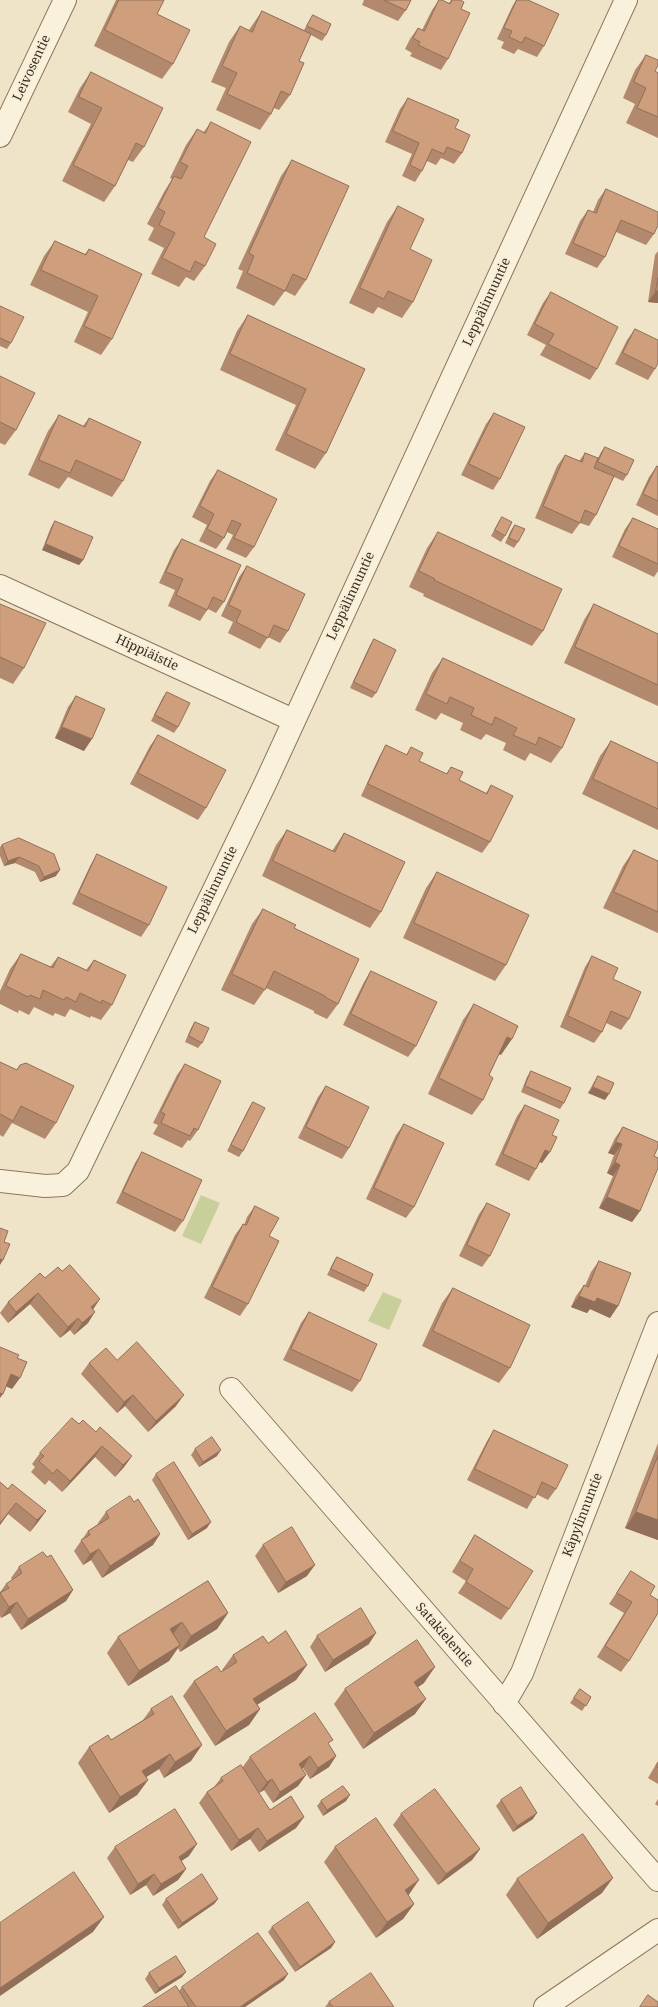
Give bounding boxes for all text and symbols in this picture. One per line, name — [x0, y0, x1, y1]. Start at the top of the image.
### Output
street label: Leivosentie — [10, 32, 54, 104]
street label: Leppälinnuntie — [460, 255, 514, 349]
street label: Leppälinnuntie — [324, 549, 378, 643]
street label: Hippiäistie — [113, 632, 181, 674]
street label: Leppälinnuntie — [185, 844, 241, 936]
street label: Käpylinnuntie — [560, 1471, 606, 1559]
street label: Satakielentie — [412, 1600, 476, 1670]

